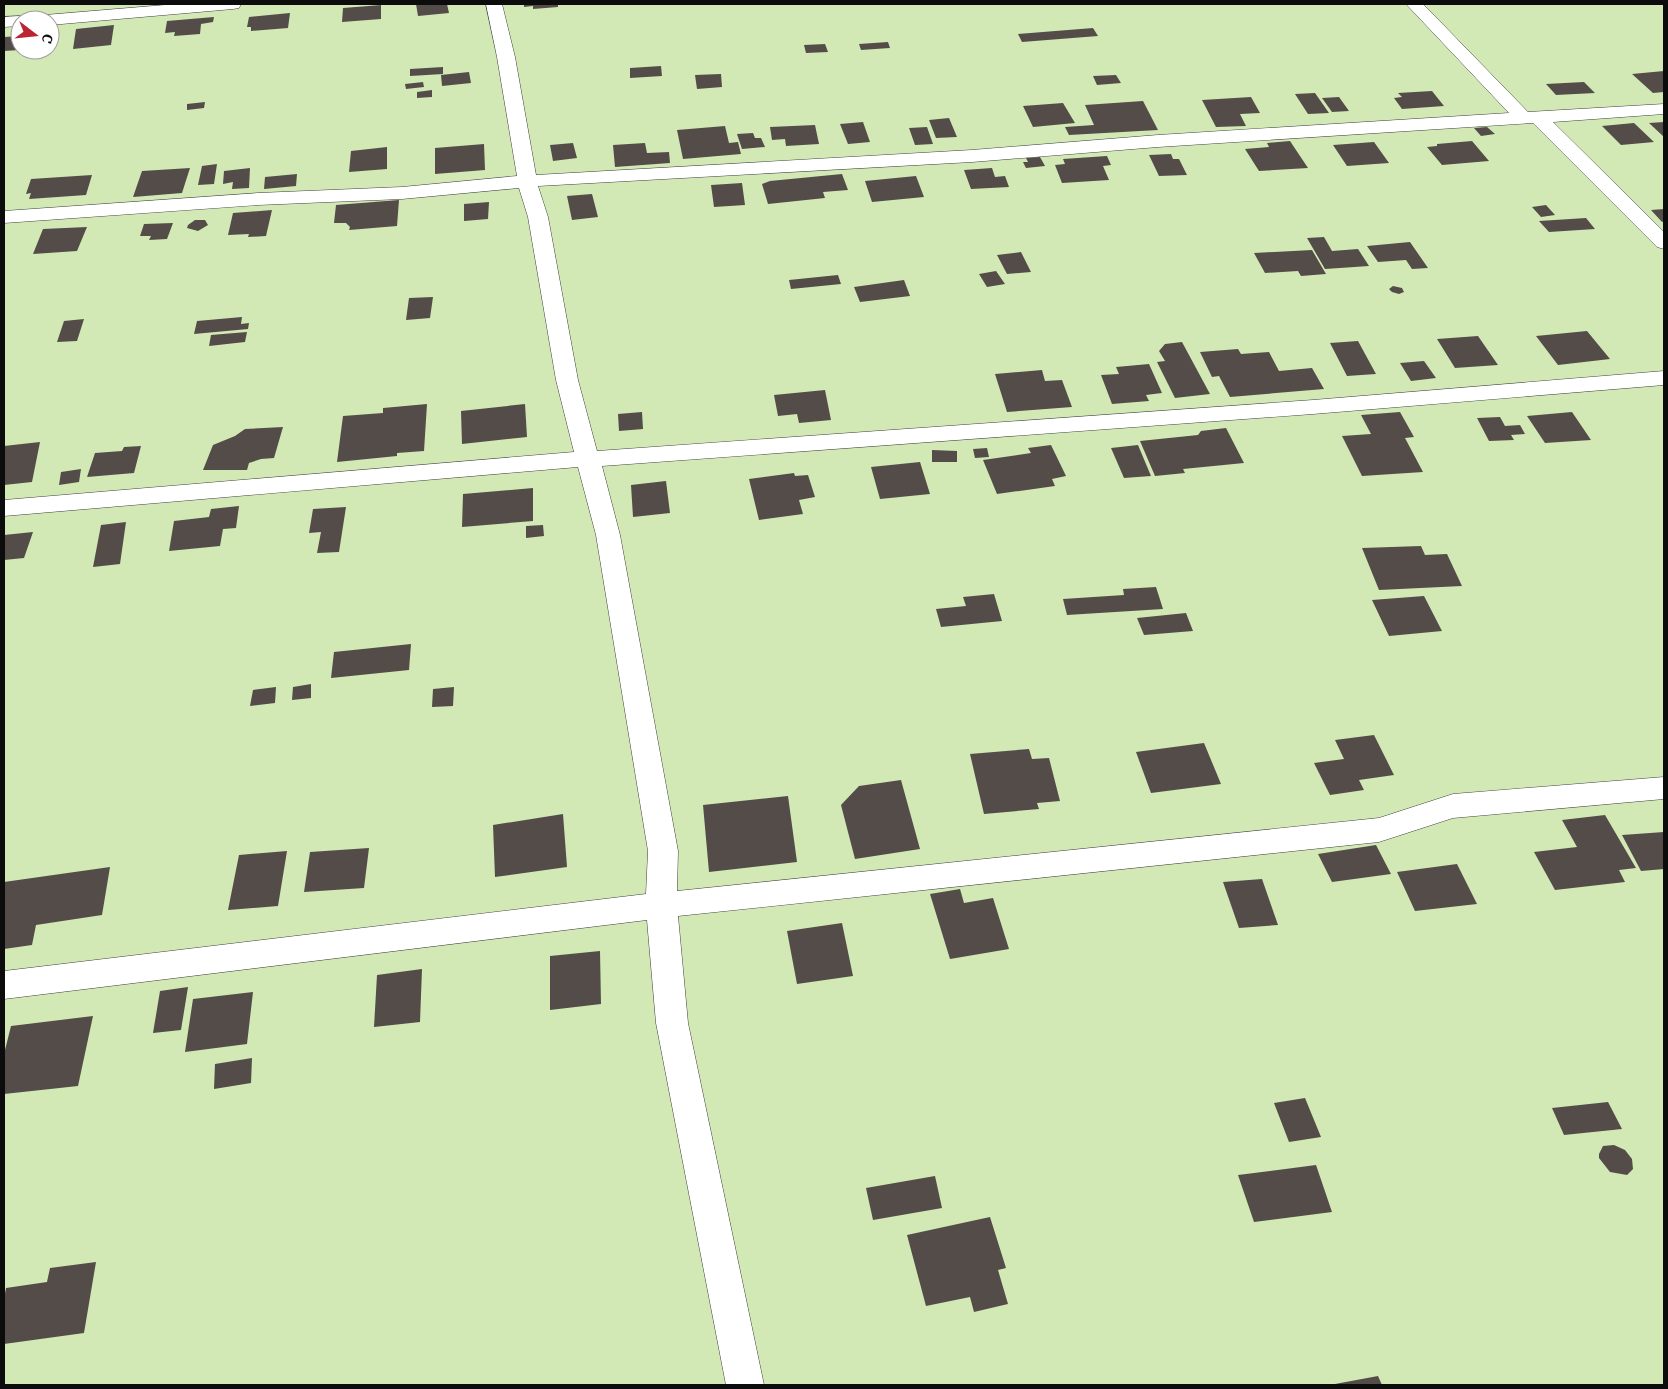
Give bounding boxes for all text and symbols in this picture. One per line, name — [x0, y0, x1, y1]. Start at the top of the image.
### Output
north arrow — [10, 10, 60, 60]
text: С — [38, 32, 57, 46]

